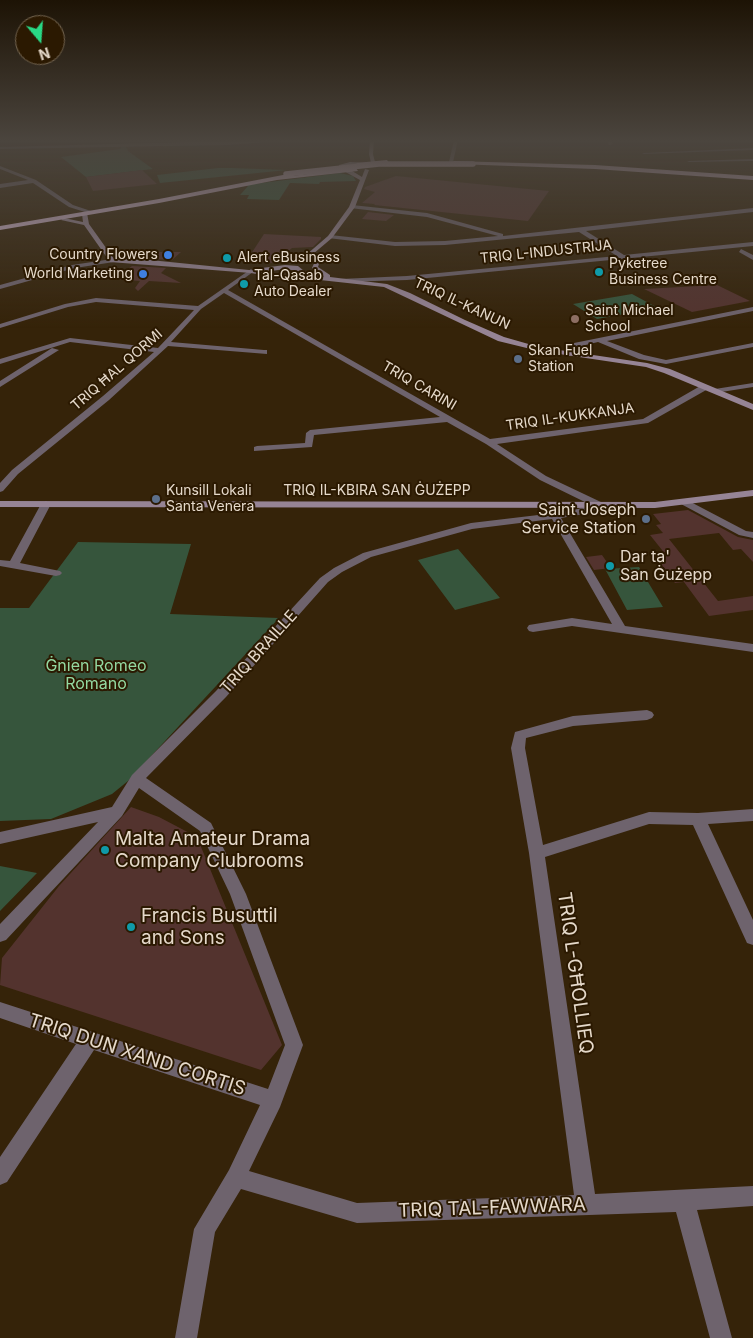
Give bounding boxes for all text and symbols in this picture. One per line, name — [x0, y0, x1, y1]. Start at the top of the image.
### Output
north arrow — [15, 15, 65, 65]
text: N — [37, 44, 52, 64]
street label: TRIQ L-INDUSTRIJA — [479, 237, 613, 267]
place label: Country Flowers — [49, 247, 158, 263]
marker: Country Flowers — [162, 249, 174, 261]
place label: Alert eBusiness — [237, 250, 340, 266]
marker: Alert eBusiness — [221, 252, 233, 264]
place label: Pyketree Business Centre — [609, 256, 717, 288]
place label: World Marketing — [24, 266, 133, 282]
marker: Pyketree Business Centre — [593, 266, 605, 278]
marker: World Marketing — [137, 268, 149, 280]
place label: Tal-Qasab Auto Dealer — [254, 268, 332, 300]
street label: TRIQ IL-KANUN — [411, 274, 513, 334]
marker: Tal-Qasab Auto Dealer — [238, 278, 250, 290]
place label: Saint Michael School — [585, 303, 674, 336]
marker: Saint Michael School — [569, 313, 581, 325]
street label: TRIQ ĦAL QORMI — [68, 326, 166, 414]
place label: Skan Fuel Station — [528, 343, 592, 376]
marker: Skan Fuel Station — [512, 353, 524, 365]
street label: TRIQ CARINI — [379, 358, 459, 414]
street label: TRIQ IL-KUKKANJA — [505, 400, 635, 434]
place label: Kunsill Lokali Santa Venera — [166, 483, 254, 516]
street label: TRIQ IL-KBIRA SAN ĠUŻEPP — [283, 483, 471, 499]
marker: Kunsill Lokali Santa Venera — [150, 493, 162, 505]
place label: Saint Joseph Service Station — [522, 500, 636, 538]
marker: Saint Joseph Service Station — [640, 513, 652, 525]
place label: Dar ta' San Ġużepp — [620, 547, 712, 585]
marker: Dar ta' San Ġużepp — [604, 560, 616, 572]
street label: TRIQ BRAILLE — [217, 606, 301, 698]
park label: Ġnien Romeo Romano — [45, 656, 147, 694]
place label: Malta Amateur Drama Company Clubrooms — [115, 828, 310, 872]
marker: Malta Amateur Drama Company Clubrooms — [99, 844, 111, 856]
street label: TRIQ L-GĦOLLIEQ — [552, 891, 598, 1055]
place label: Francis Busuttil and Sons — [141, 905, 278, 949]
marker: Francis Busuttil and Sons — [125, 921, 137, 933]
street label: TRIQ DUN XAND CORTIS — [26, 1009, 248, 1101]
street label: TRIQ TAL-FAWWARA — [398, 1193, 586, 1223]

